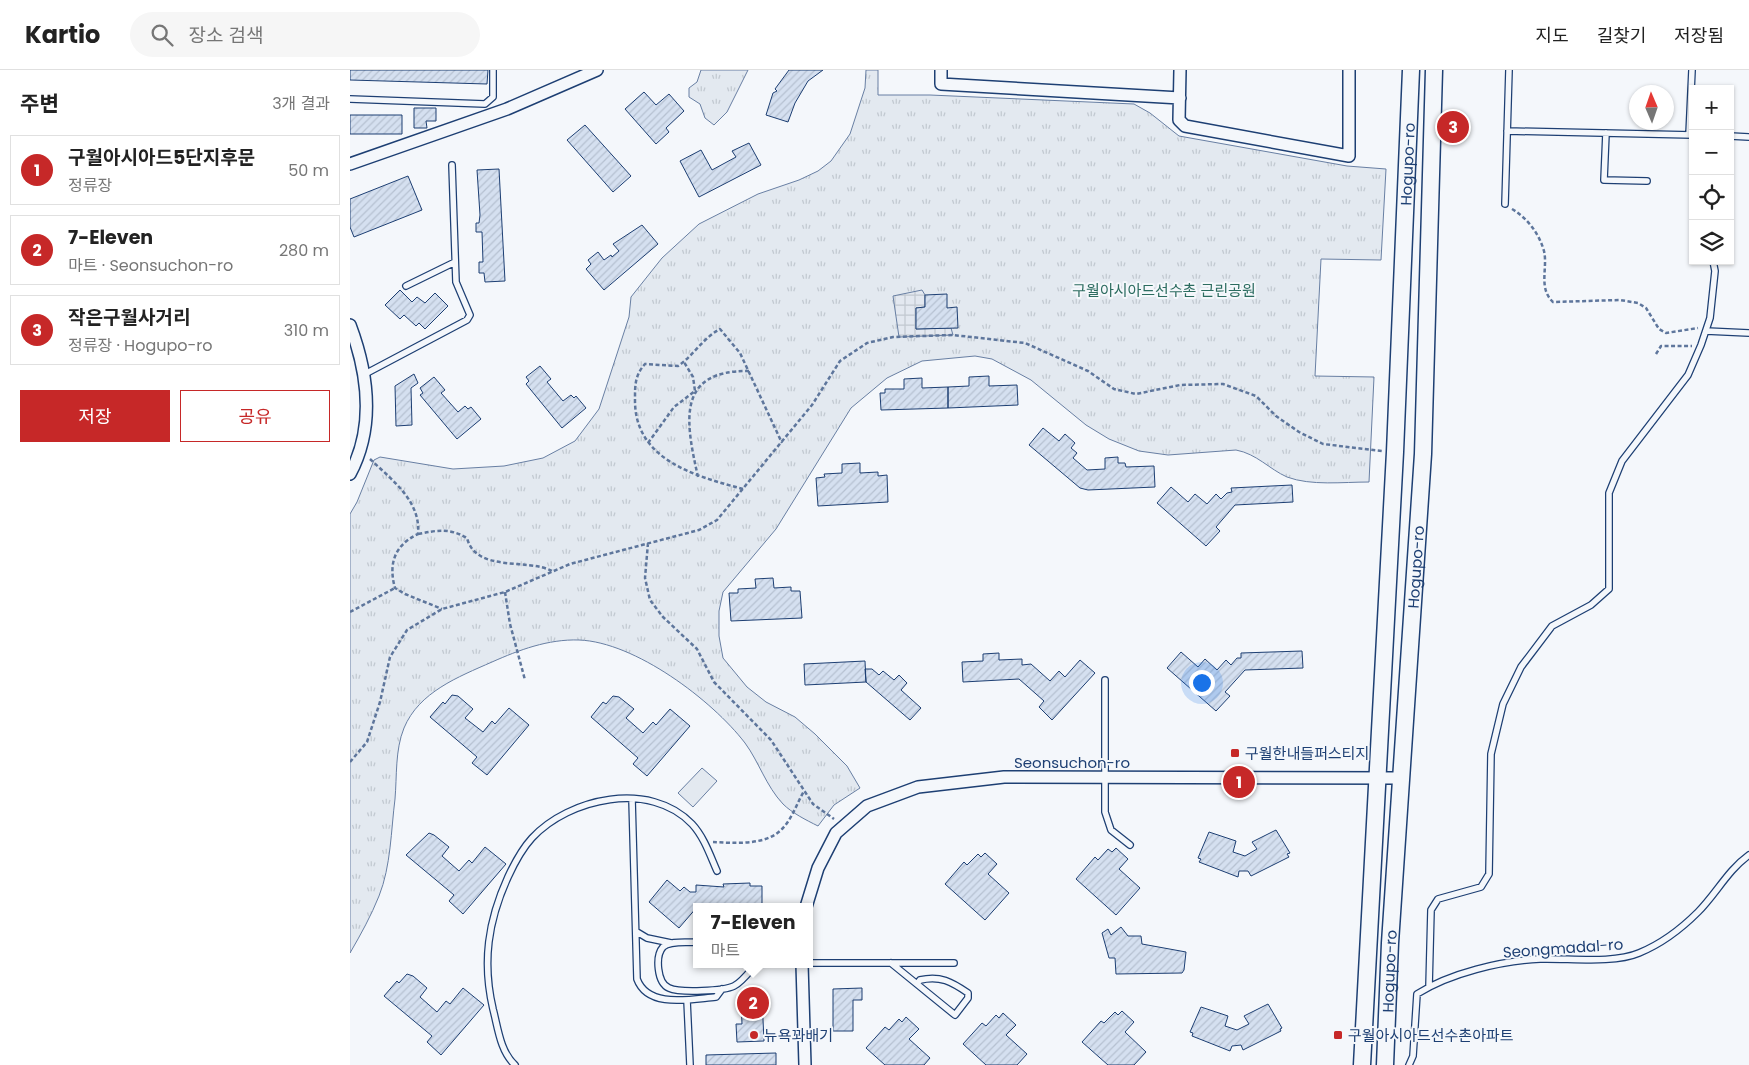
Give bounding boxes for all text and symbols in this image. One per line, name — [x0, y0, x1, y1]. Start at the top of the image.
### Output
search box — [130, 12, 480, 57]
text: Kartio — [25, 18, 100, 51]
icon: search — [148, 21, 176, 49]
text: 장소 검색 — [188, 22, 263, 49]
text: 지도 — [1536, 23, 1569, 48]
text: 길찾기 — [1597, 23, 1646, 48]
text: 저장됨 — [1674, 23, 1724, 48]
north arrow — [1629, 85, 1674, 130]
map controls — [1689, 85, 1734, 265]
button: + — [1689, 85, 1734, 130]
text: 주변 — [20, 89, 59, 118]
text: 3개 결과 — [272, 92, 330, 115]
pin: 3 — [1437, 108, 1469, 146]
street label: Hogupo-ro — [1395, 122, 1419, 206]
button: − — [1689, 130, 1734, 175]
text: 구월아시아드5단지후문 — [68, 144, 255, 171]
text: 1 — [34, 159, 40, 182]
text: 50 m — [288, 159, 329, 182]
text: 정류장 — [68, 174, 112, 197]
button: locate — [1689, 175, 1734, 220]
button: layers — [1689, 220, 1734, 265]
text: 7-Eleven — [68, 224, 153, 251]
text: 2 — [32, 239, 42, 262]
text: 280 m — [279, 239, 329, 262]
text: 마트 · Seonsuchon-ro — [68, 254, 233, 277]
park label: 구월아시아드선수촌 근린공원 — [1072, 280, 1256, 301]
text: 작은구월사거리 — [68, 304, 190, 331]
text: 3 — [32, 319, 42, 342]
text: 310 m — [284, 319, 329, 342]
text: 정류장 · Hogupo-ro — [68, 334, 213, 357]
button: 저장 — [20, 390, 170, 442]
button: 공유 — [180, 390, 330, 442]
street label: Hogupo-ro — [1402, 525, 1429, 609]
your location — [1189, 670, 1215, 696]
place label: 구월한내들퍼스티지 — [1245, 743, 1369, 764]
marker: 구월한내들퍼스티지 — [1229, 747, 1241, 759]
street label: Seonsuchon-ro — [1014, 752, 1130, 773]
pin: 1 — [1223, 763, 1255, 801]
popup — [693, 903, 813, 968]
text: 7-Eleven — [710, 909, 796, 936]
street label: Hogupo-ro — [1377, 929, 1401, 1013]
street label: Seongmadal-ro — [1502, 933, 1624, 963]
text: 마트 — [710, 939, 740, 962]
pin: 2 — [737, 984, 769, 1022]
place label: 뉴욕꽈배기 — [764, 1025, 833, 1046]
place label: 구월아시아드선수촌아파트 — [1348, 1025, 1514, 1046]
marker: 뉴욕꽈배기 — [748, 1029, 760, 1041]
marker: 구월아시아드선수촌아파트 — [1332, 1029, 1344, 1041]

